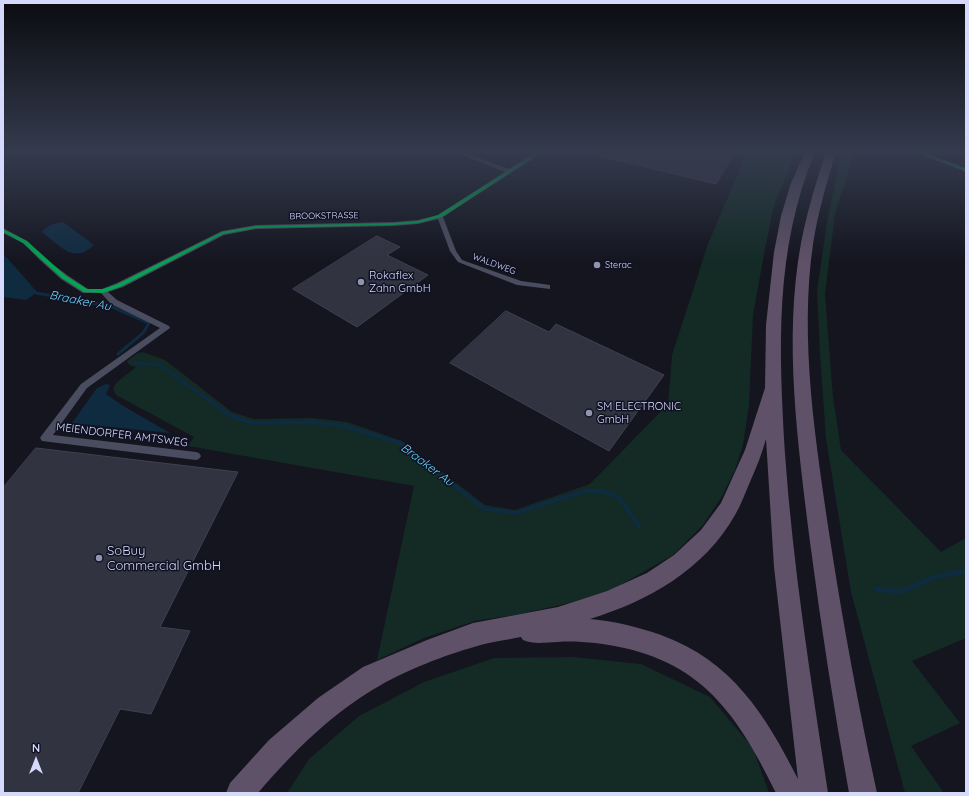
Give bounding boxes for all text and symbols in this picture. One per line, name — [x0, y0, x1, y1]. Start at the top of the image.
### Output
street label: BROOKSTRASSE — [289, 210, 359, 222]
street label: WALDWEG — [471, 251, 517, 277]
marker: Sterac — [592, 260, 602, 270]
place label: Sterac — [605, 260, 632, 270]
place label: Rokaflex Zahn GmbH — [369, 269, 431, 295]
marker: Rokaflex Zahn GmbH — [356, 277, 366, 287]
water label: Braaker Au — [48, 288, 112, 314]
place label: SM ELECTRONIC GmbH — [597, 400, 681, 426]
marker: SM ELECTRONIC GmbH — [584, 408, 594, 418]
street label: MEIENDORFER AMTSWEG — [55, 420, 189, 450]
water label: Braaker Au — [398, 441, 456, 489]
place label: SoBuy Commercial GmbH — [107, 543, 221, 574]
marker: SoBuy Commercial GmbH — [94, 553, 104, 563]
north arrow — [16, 740, 56, 780]
text: N — [32, 741, 40, 755]

